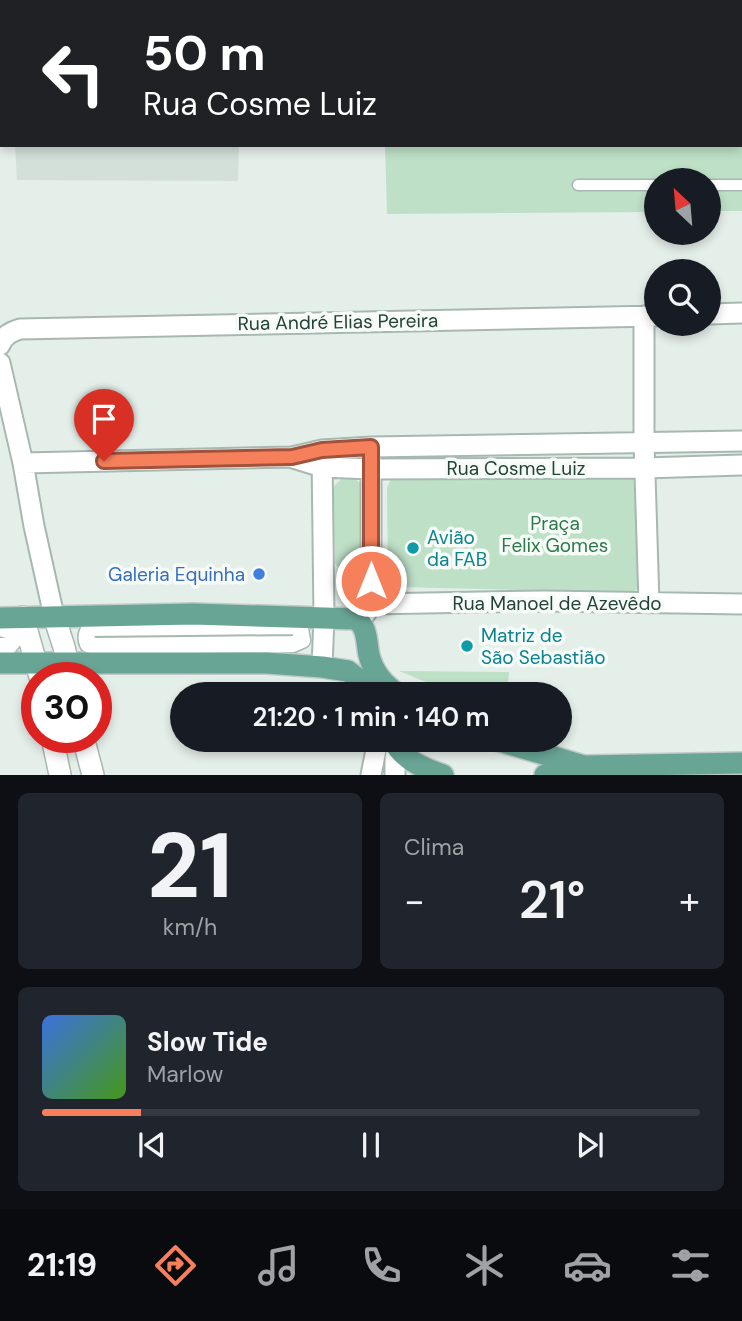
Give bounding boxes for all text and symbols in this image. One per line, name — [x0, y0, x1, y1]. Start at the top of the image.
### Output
text: 50 m — [143, 21, 266, 85]
icon: left — [28, 28, 119, 119]
text: Rua Cosme Luiz — [143, 83, 377, 125]
north arrow — [644, 168, 721, 245]
map controls — [644, 168, 721, 336]
button: search — [644, 259, 721, 336]
street label: Rua André Elias Pereira — [237, 308, 439, 336]
pin — [74, 389, 134, 461]
icon: arrive — [85, 400, 123, 438]
street label: Rua Cosme Luiz — [447, 456, 585, 481]
park label: Praça Felix Gomes — [502, 511, 608, 558]
place label: Avião da FAB — [427, 525, 487, 572]
marker: Avião da FAB — [405, 540, 421, 556]
position arrow — [334, 544, 408, 618]
place label: Galeria Equinha — [108, 562, 245, 587]
marker: Galeria Equinha — [251, 566, 267, 582]
street label: Rua Manoel de Azevêdo — [452, 591, 662, 616]
place label: Matriz de São Sebastião — [481, 623, 605, 670]
marker: Matriz de São Sebastião — [459, 638, 475, 654]
speed limit sign: 30 — [21, 662, 112, 753]
text: 21:20 · 1 min · 140 m — [252, 700, 490, 734]
text: 21 — [147, 807, 233, 925]
text: Clima — [404, 832, 464, 862]
text: 21° — [519, 866, 585, 934]
text: − — [404, 876, 425, 926]
text: + — [679, 876, 700, 926]
text: km/h — [163, 912, 217, 942]
text: Slow Tide — [147, 1025, 268, 1059]
text: Marlow — [147, 1059, 223, 1089]
icon: previous — [133, 1126, 171, 1164]
icon: pause — [352, 1126, 390, 1164]
icon: next — [571, 1126, 609, 1164]
icon: directions — [151, 1241, 200, 1290]
icon: music — [254, 1241, 303, 1290]
icon: phone — [357, 1241, 406, 1290]
icon: climate — [460, 1241, 509, 1290]
icon: car — [563, 1241, 612, 1290]
icon: filters — [666, 1241, 715, 1290]
text: 21:19 — [27, 1244, 97, 1286]

